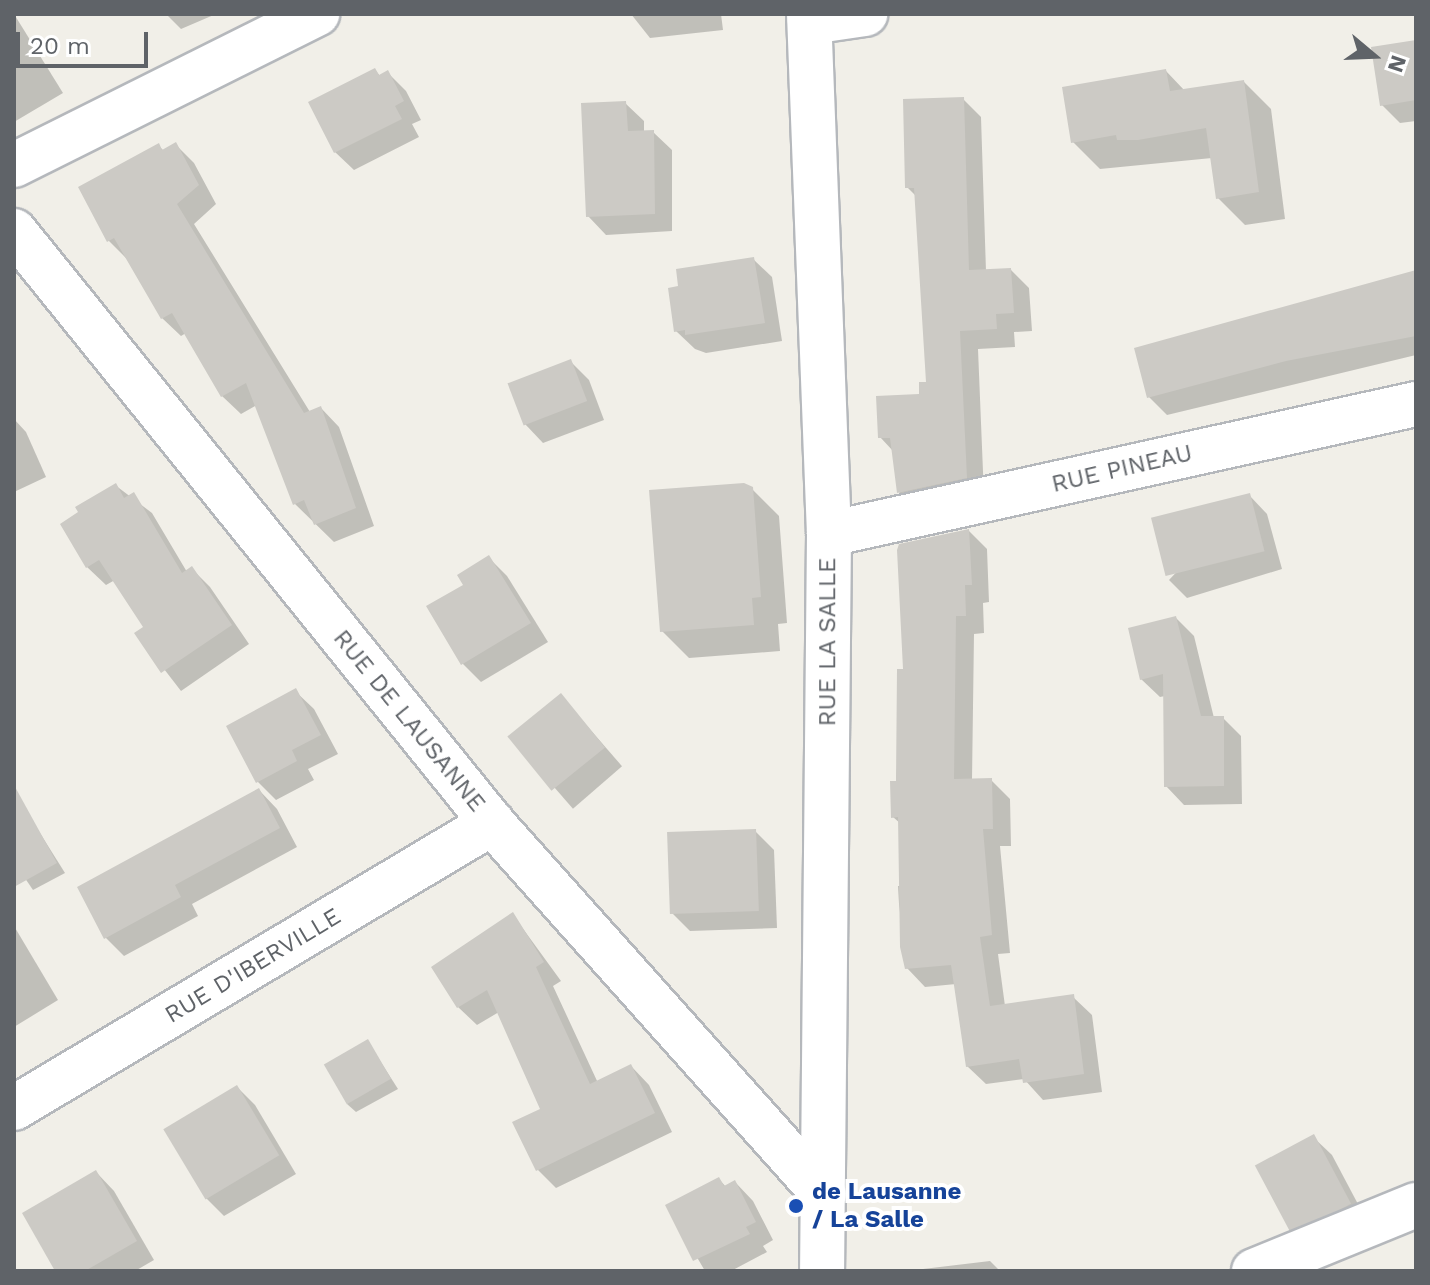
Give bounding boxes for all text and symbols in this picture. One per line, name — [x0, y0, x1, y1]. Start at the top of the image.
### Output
scale bar — [20, 16, 152, 66]
north arrow — [1334, 16, 1414, 96]
text: 20 m — [30, 32, 90, 60]
text: N — [1383, 52, 1412, 76]
street label: RUE PINEAU — [1049, 439, 1195, 499]
street label: RUE LA SALLE — [814, 557, 842, 727]
street label: RUE DE LAUSANNE — [327, 624, 491, 818]
street label: RUE D'IBERVILLE — [160, 902, 346, 1030]
place label: de Lausanne / La Salle — [812, 1178, 961, 1234]
marker: de Lausanne / La Salle — [787, 1197, 805, 1215]

